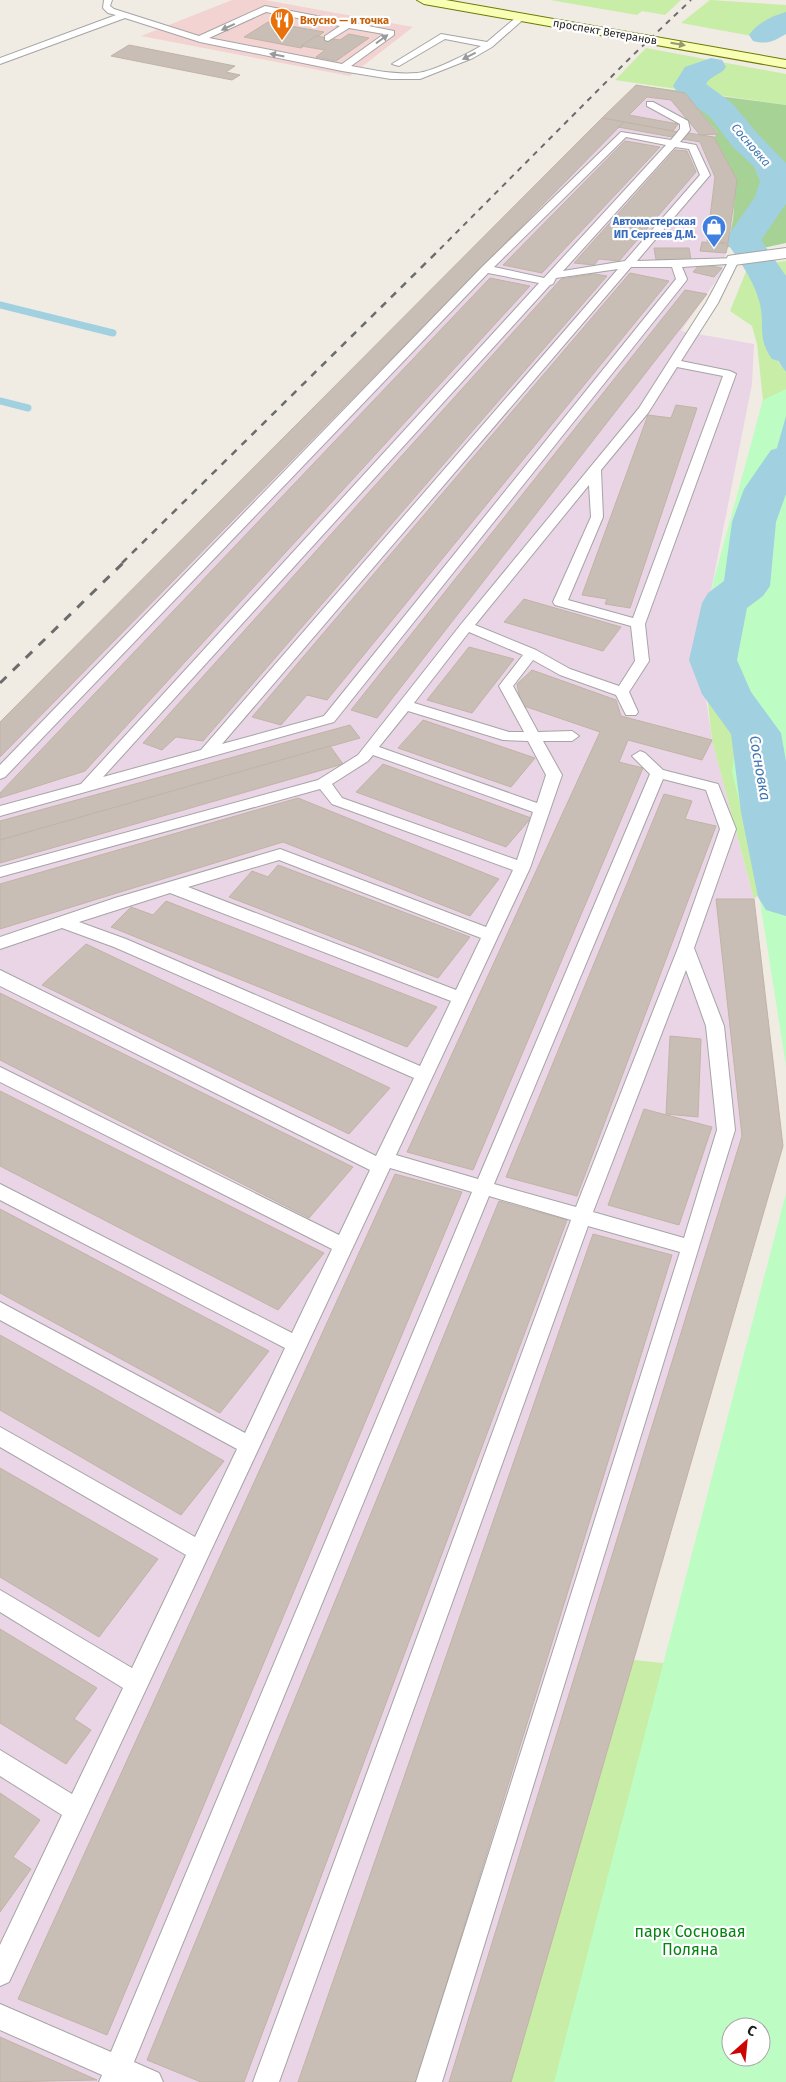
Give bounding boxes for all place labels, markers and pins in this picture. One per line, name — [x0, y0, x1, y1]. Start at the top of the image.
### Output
restaurant icon: Вкусно — и точка — [269, 7, 295, 41]
place label: Вкусно — и точка — [300, 14, 389, 27]
shop icon: Автомастерская ИП Сергеев Д.М. — [701, 214, 727, 248]
place label: Автомастерская ИП Сергеев Д.М. — [612, 215, 696, 241]

